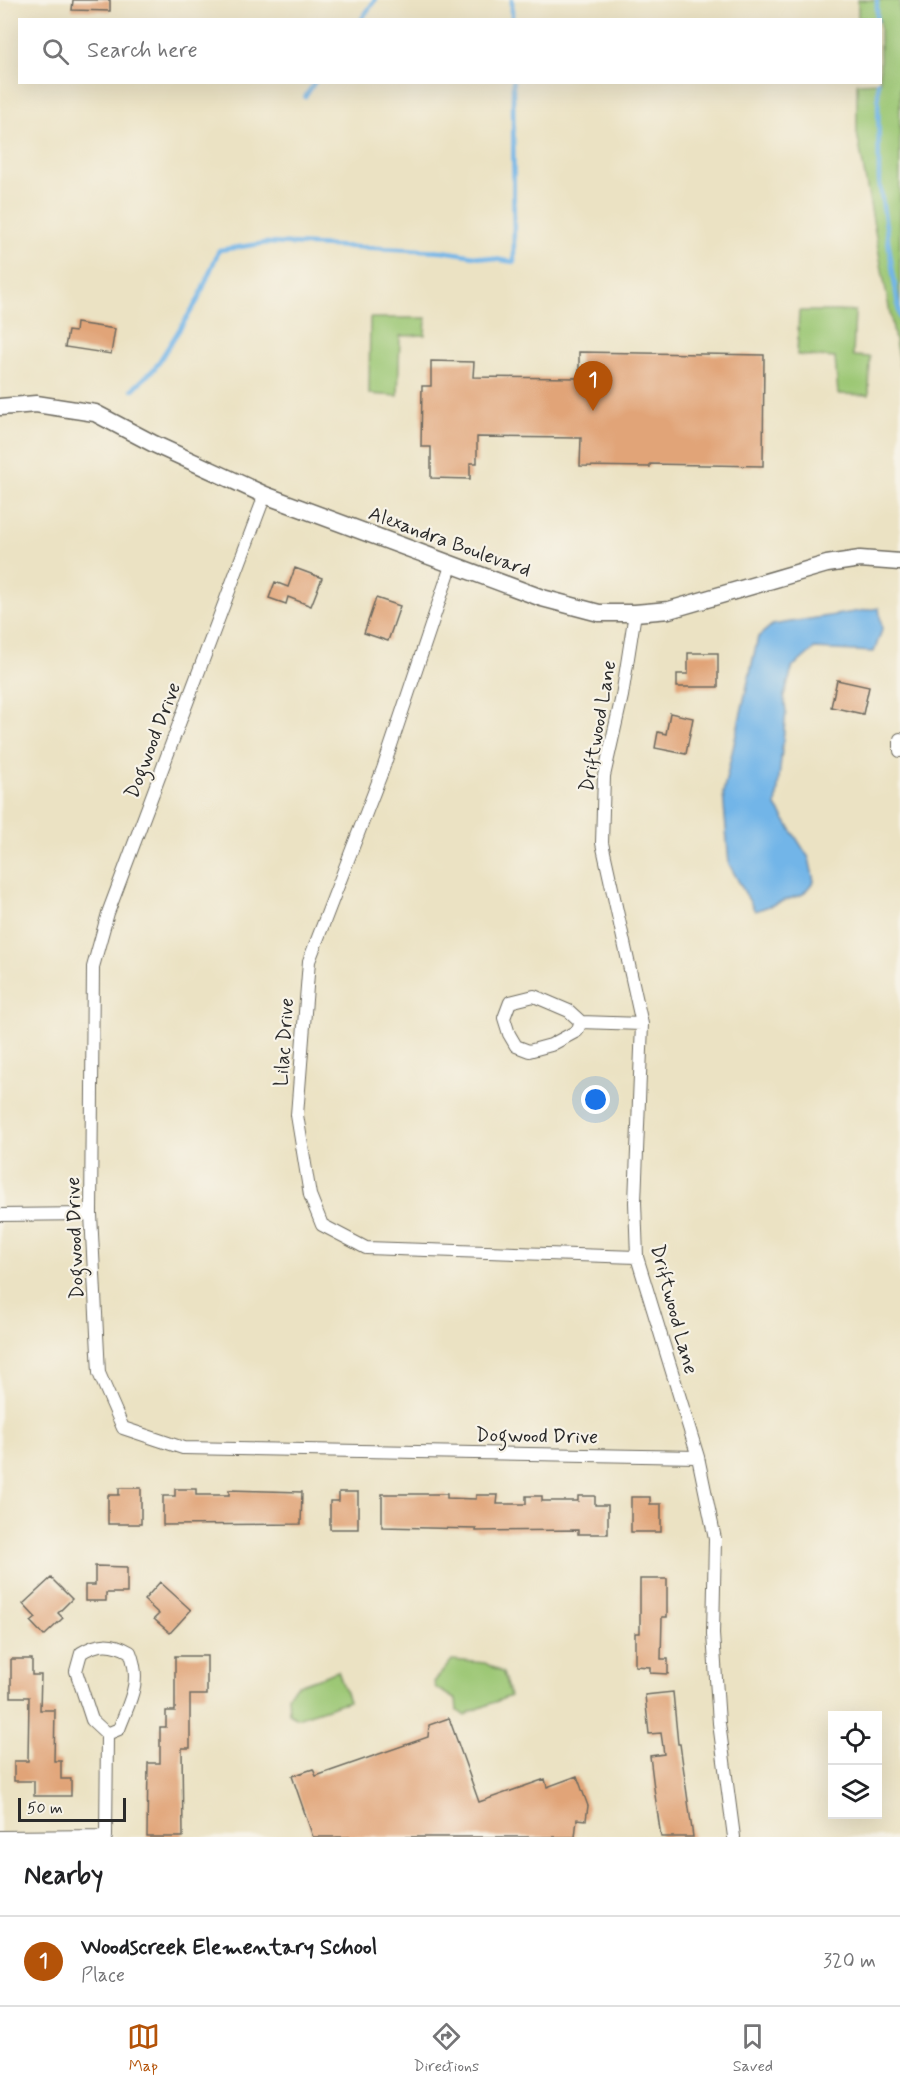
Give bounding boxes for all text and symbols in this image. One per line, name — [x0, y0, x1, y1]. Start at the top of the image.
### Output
search box — [18, 18, 882, 84]
icon: search — [39, 35, 72, 68]
text: Search here — [87, 37, 198, 65]
pin: 1 — [574, 362, 612, 411]
street label: Alexandra Boulevard — [365, 500, 534, 584]
street label: Driftwood Lane — [574, 658, 623, 794]
street label: Dogwood Drive — [119, 679, 190, 803]
street label: Lilac Drive — [268, 997, 301, 1087]
your location — [581, 1085, 610, 1114]
street label: Dogwood Drive — [60, 1176, 93, 1300]
street label: Driftwood Lane — [643, 1242, 704, 1377]
street label: Dogwood Drive — [475, 1422, 598, 1453]
map controls — [828, 1711, 882, 1819]
button: locate — [828, 1711, 882, 1765]
button: layers — [828, 1765, 882, 1819]
scale bar — [18, 1795, 126, 1822]
text: 50 m — [27, 1798, 63, 1819]
text: Nearby — [24, 1859, 103, 1893]
text: Woodscreek Elementary School — [81, 1934, 377, 1962]
text: 1 — [39, 1948, 48, 1975]
text: 320 m — [823, 1948, 876, 1975]
text: Place — [81, 1962, 125, 1989]
tab: Map — [127, 2020, 160, 2077]
tab: Directions — [413, 2020, 479, 2077]
tab: Saved — [733, 2020, 773, 2077]

